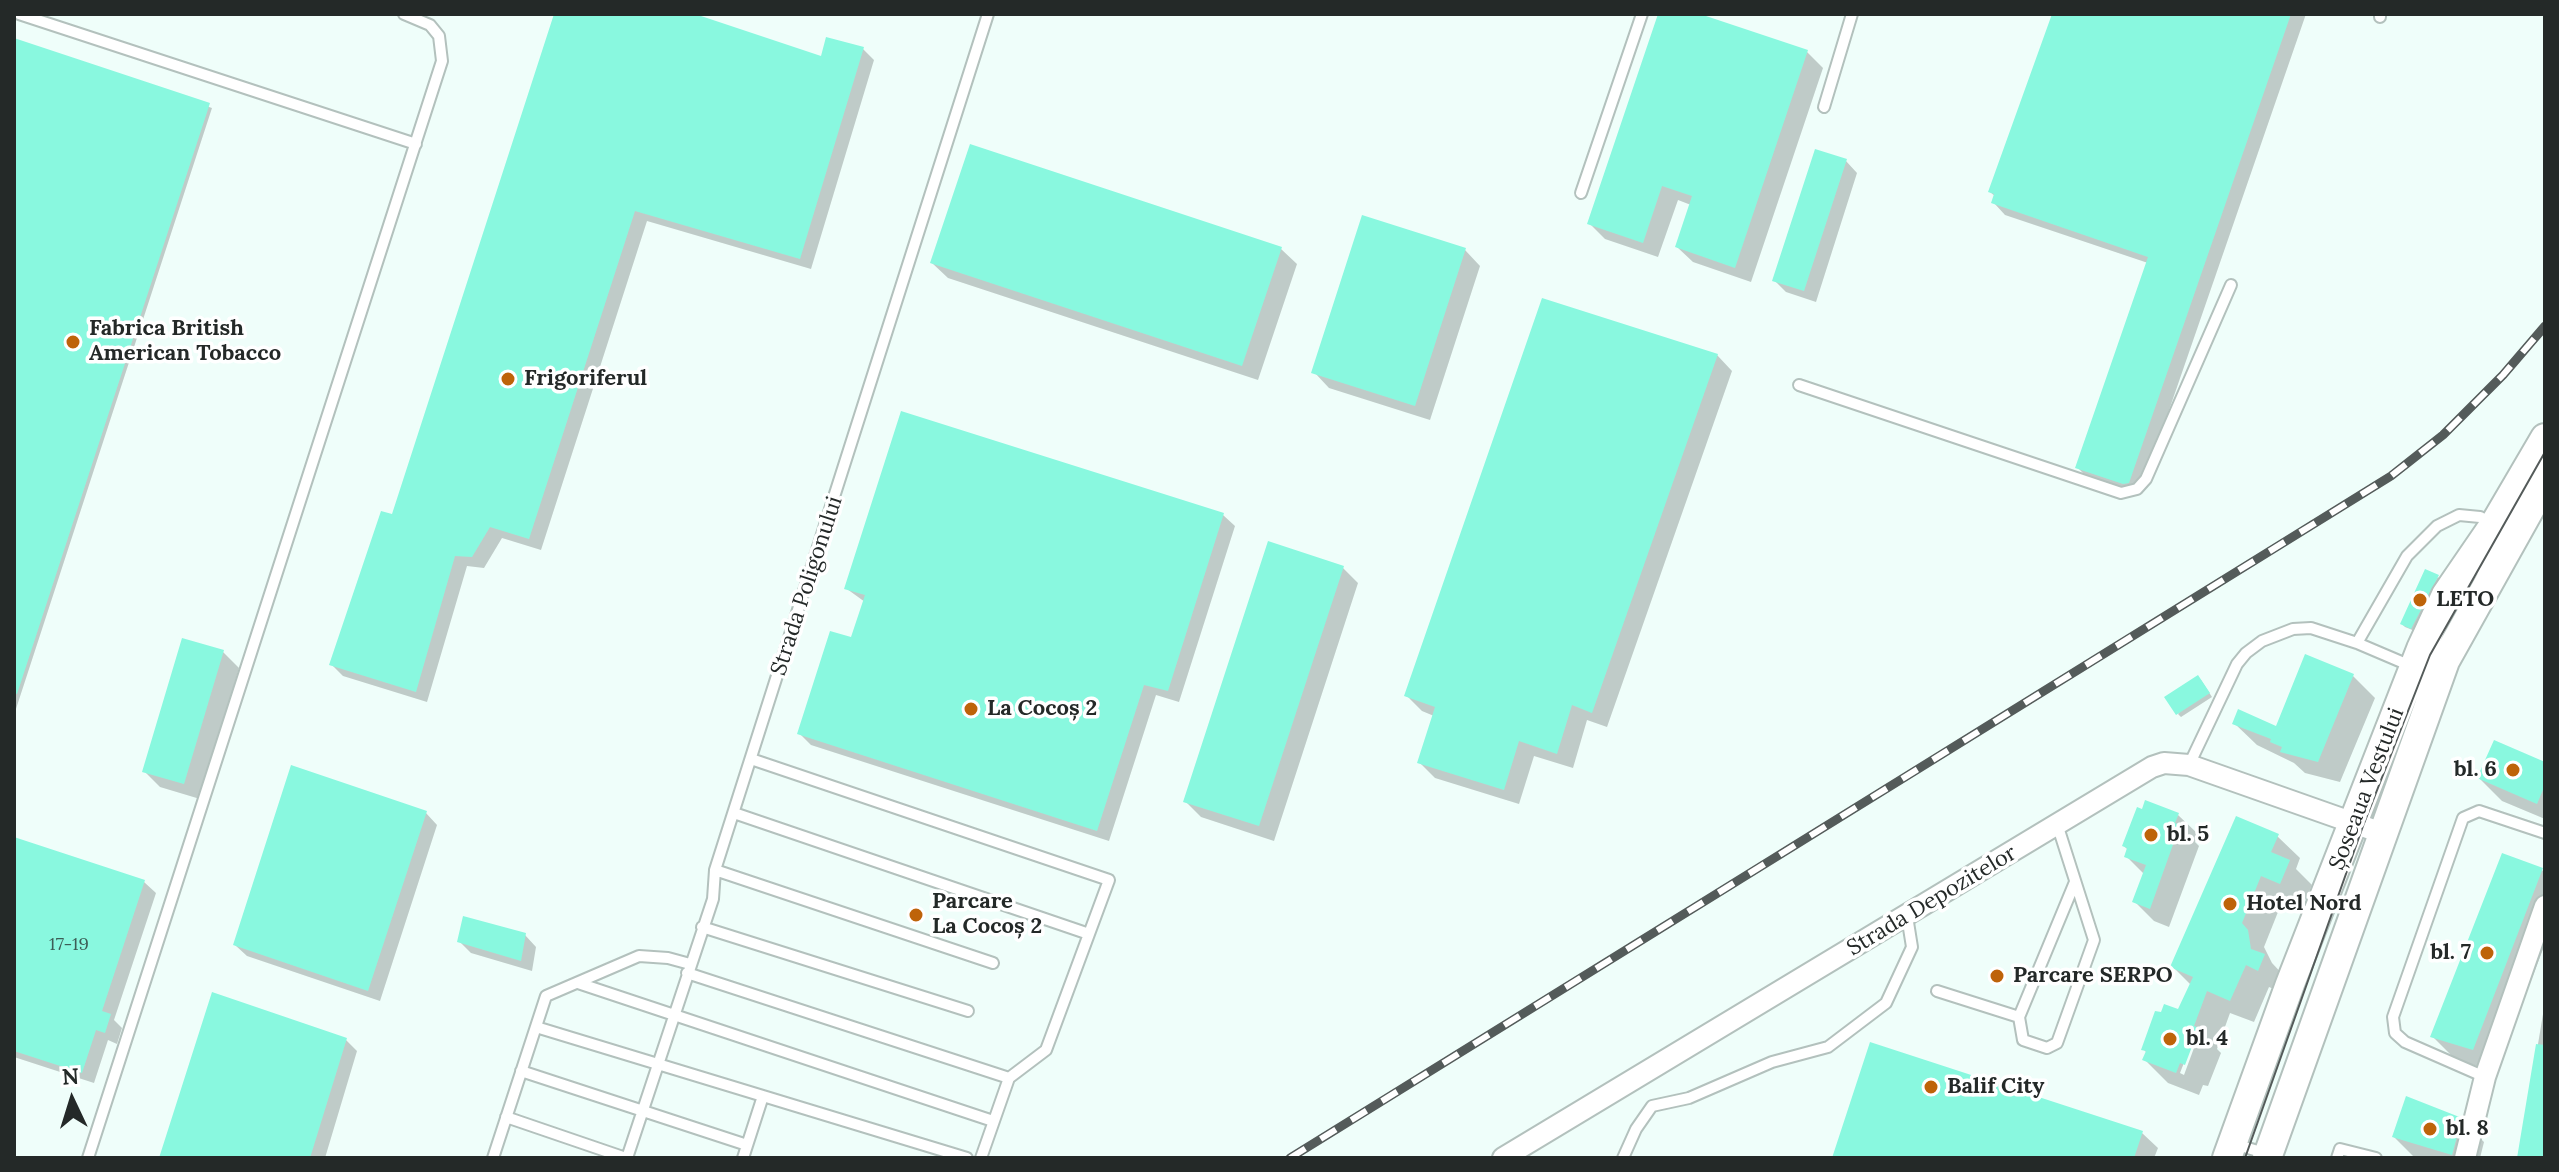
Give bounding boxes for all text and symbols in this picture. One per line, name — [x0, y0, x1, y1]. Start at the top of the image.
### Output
place label: Fabrica British American Tobacco — [89, 316, 281, 368]
marker: Fabrica British American Tobacco — [64, 333, 82, 351]
place label: Frigoriferul — [524, 366, 647, 392]
marker: Frigoriferul — [499, 370, 517, 388]
street label: Strada Poligonului — [766, 493, 848, 679]
place label: LETO — [2436, 587, 2494, 613]
marker: LETO — [2411, 591, 2429, 609]
place label: La Cocoș 2 — [987, 696, 1097, 722]
marker: La Cocoș 2 — [962, 700, 980, 718]
street label: Șoseaua Vestului — [2324, 704, 2410, 874]
place label: bl. 6 — [2454, 757, 2497, 783]
marker: bl. 6 — [2504, 761, 2522, 779]
place label: bl. 5 — [2167, 822, 2209, 848]
marker: bl. 5 — [2142, 826, 2160, 844]
street label: Strada Depozitelor — [1843, 840, 2021, 962]
place label: Parcare La Cocoș 2 — [932, 889, 1042, 940]
place label: Hotel Nord — [2246, 891, 2362, 917]
marker: Hotel Nord — [2221, 895, 2239, 913]
marker: Parcare La Cocoș 2 — [907, 906, 925, 924]
house number: 17-19 — [49, 934, 89, 956]
place label: bl. 7 — [2430, 940, 2471, 966]
marker: bl. 7 — [2478, 944, 2496, 962]
place label: Parcare SERPO — [2013, 963, 2173, 989]
marker: Parcare SERPO — [1988, 967, 2006, 985]
place label: bl. 4 — [2186, 1026, 2228, 1052]
marker: bl. 4 — [2161, 1030, 2179, 1048]
north arrow — [32, 1060, 112, 1140]
text: N — [61, 1061, 80, 1091]
place label: Balif City — [1947, 1074, 2044, 1100]
marker: Balif City — [1922, 1078, 1940, 1096]
place label: bl. 8 — [2446, 1116, 2489, 1142]
marker: bl. 8 — [2421, 1120, 2439, 1138]

